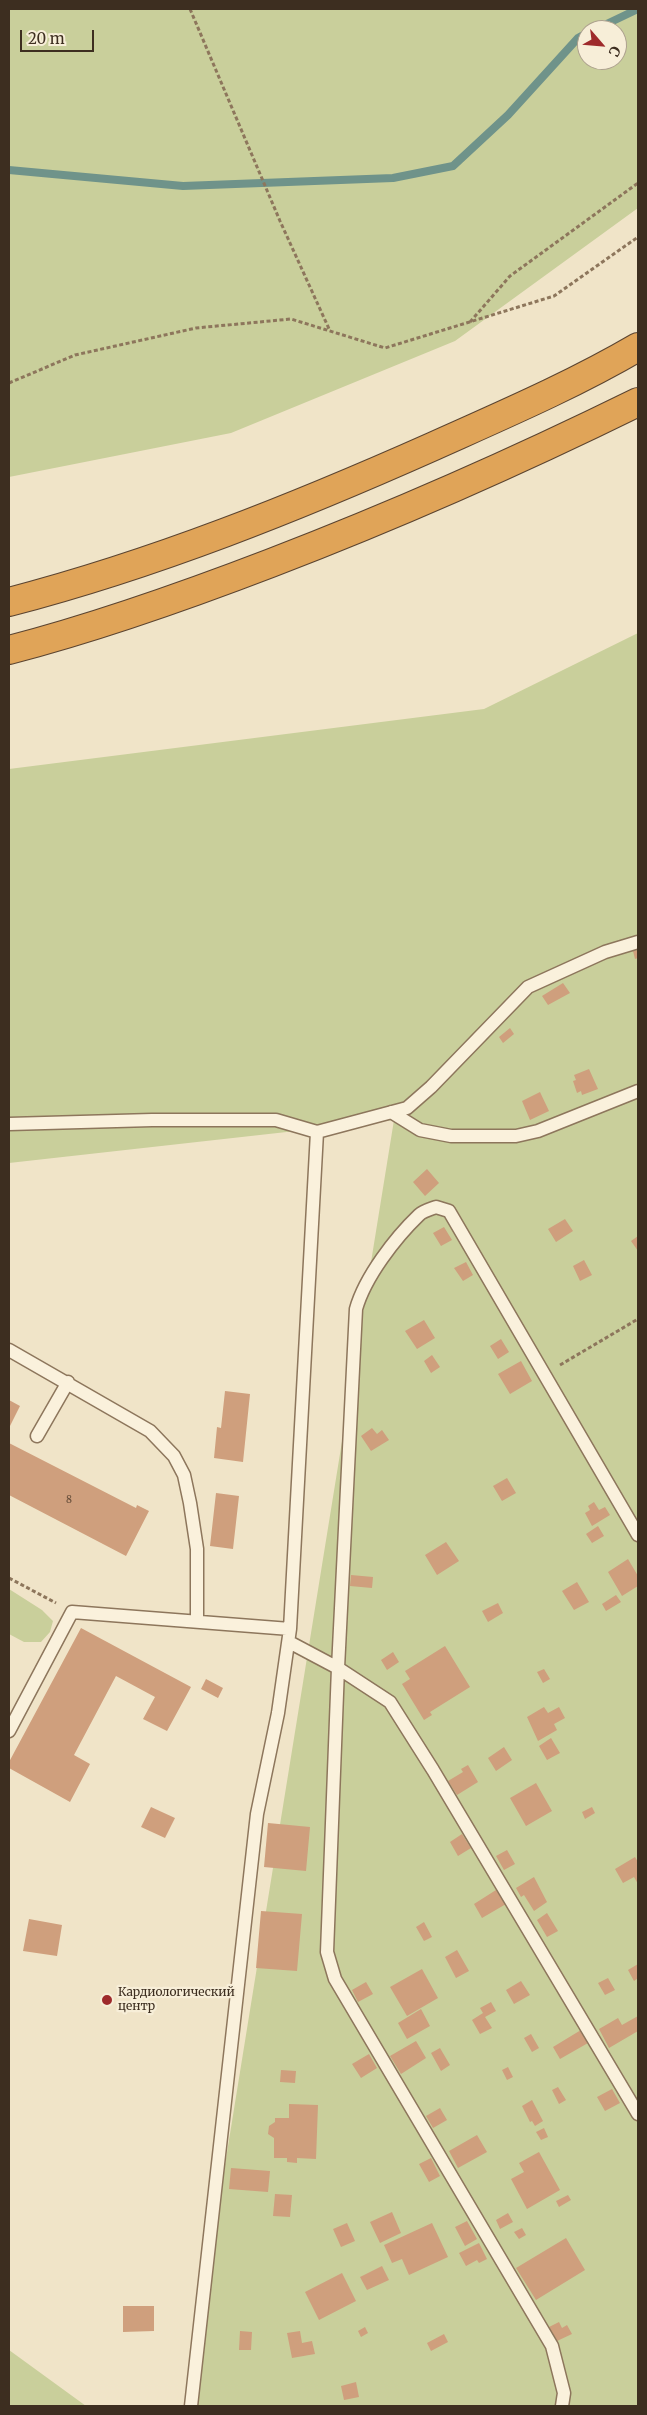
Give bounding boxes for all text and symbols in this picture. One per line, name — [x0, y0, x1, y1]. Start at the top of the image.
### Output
scale bar — [22, 20, 96, 52]
north arrow — [577, 20, 627, 70]
text: 20 m — [28, 29, 65, 48]
text: С — [604, 43, 625, 60]
house number: 8 — [66, 1494, 72, 1506]
place label: Кардиологический центр — [118, 1986, 235, 2014]
marker: Кардиологический центр — [100, 1993, 114, 2007]

